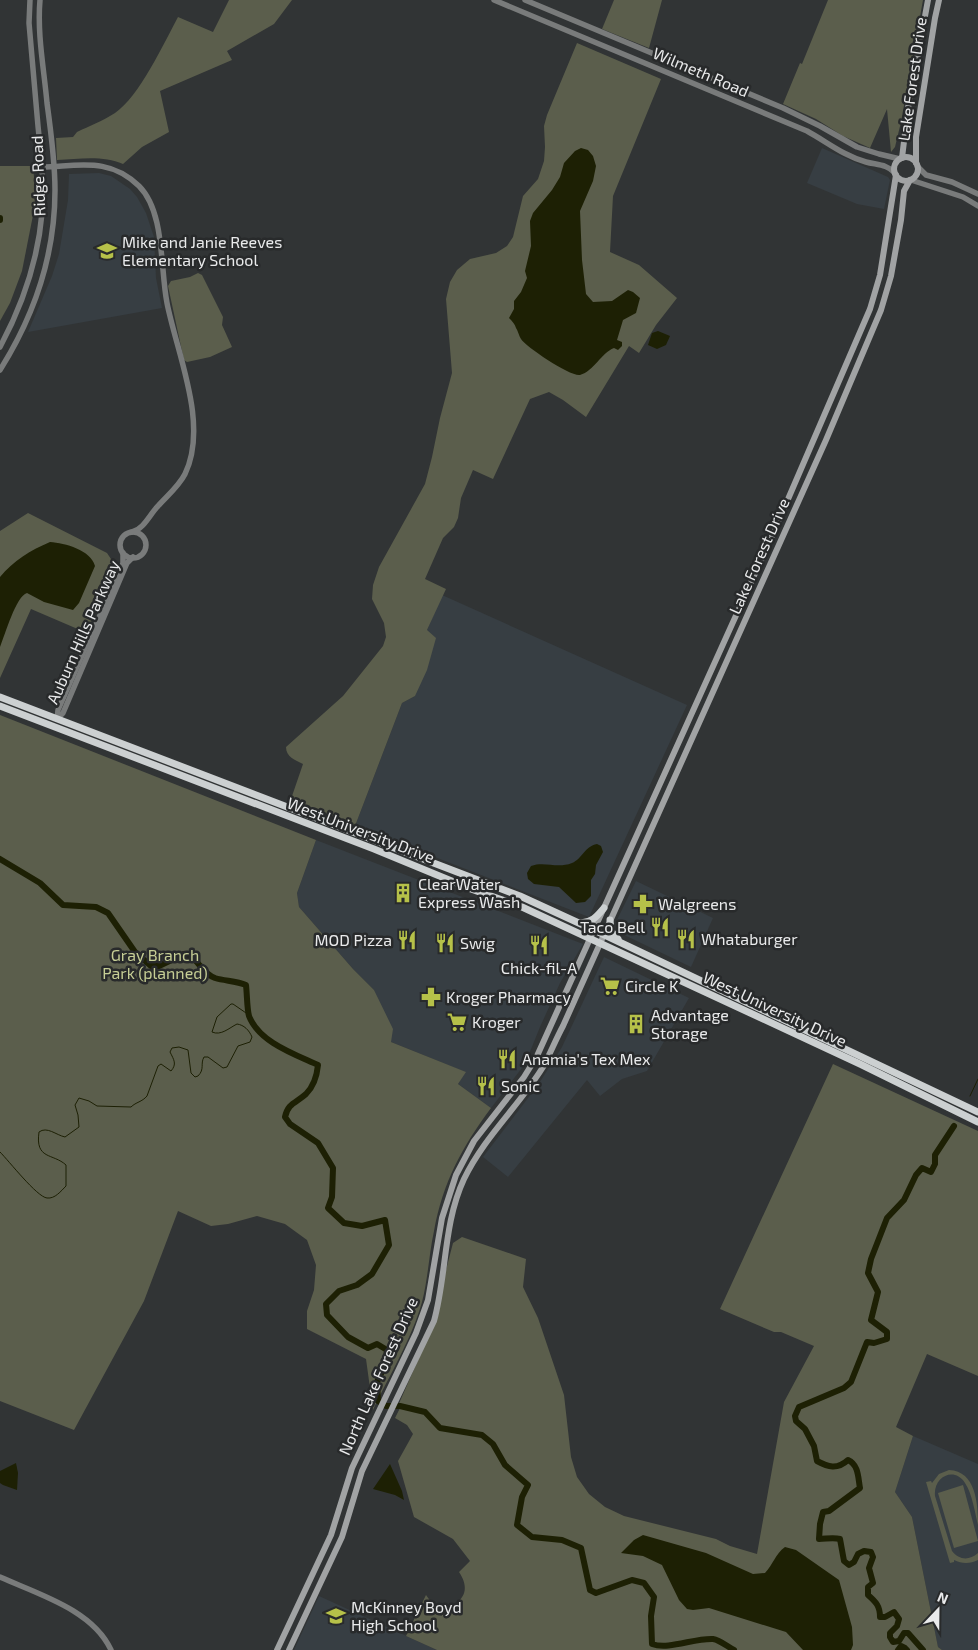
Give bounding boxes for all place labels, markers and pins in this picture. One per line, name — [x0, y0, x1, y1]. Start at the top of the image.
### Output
place label: Mike and Janie Reeves Elementary School — [122, 232, 282, 269]
school or university icon: Mike and Janie Reeves Elementary School — [96, 240, 118, 262]
place label: ClearWater Express Wash — [418, 874, 520, 911]
building icon: ClearWater Express Wash — [392, 882, 414, 904]
pharmacy icon: Walgreens — [632, 893, 654, 915]
place label: Walgreens — [658, 894, 736, 913]
restaurant icon: Taco Bell — [649, 916, 671, 938]
place label: Taco Bell — [580, 917, 645, 936]
restaurant icon: Whataburger — [675, 928, 697, 950]
restaurant icon: MOD Pizza — [396, 929, 418, 951]
place label: Whataburger — [701, 929, 798, 948]
place label: MOD Pizza — [315, 930, 392, 949]
restaurant icon: Swig — [434, 932, 456, 954]
place label: Swig — [460, 933, 495, 952]
restaurant icon: Chick-fil-A — [528, 934, 550, 956]
place label: Chick-fil-A — [501, 958, 577, 977]
supermarket icon: Circle K — [599, 975, 621, 997]
place label: Circle K — [625, 976, 679, 995]
pharmacy icon: Kroger Pharmacy — [420, 986, 442, 1008]
place label: Kroger Pharmacy — [446, 987, 571, 1006]
place label: Advantage Storage — [651, 1005, 729, 1042]
supermarket icon: Kroger — [446, 1011, 468, 1033]
place label: Kroger — [472, 1012, 521, 1031]
building icon: Advantage Storage — [625, 1013, 647, 1035]
restaurant icon: Anamia's Tex Mex — [496, 1048, 518, 1070]
place label: Anamia's Tex Mex — [522, 1049, 651, 1068]
restaurant icon: Sonic — [475, 1075, 497, 1097]
place label: Sonic — [501, 1076, 540, 1095]
place label: McKinney Boyd High School — [351, 1597, 462, 1634]
school or university icon: McKinney Boyd High School — [325, 1605, 347, 1627]

